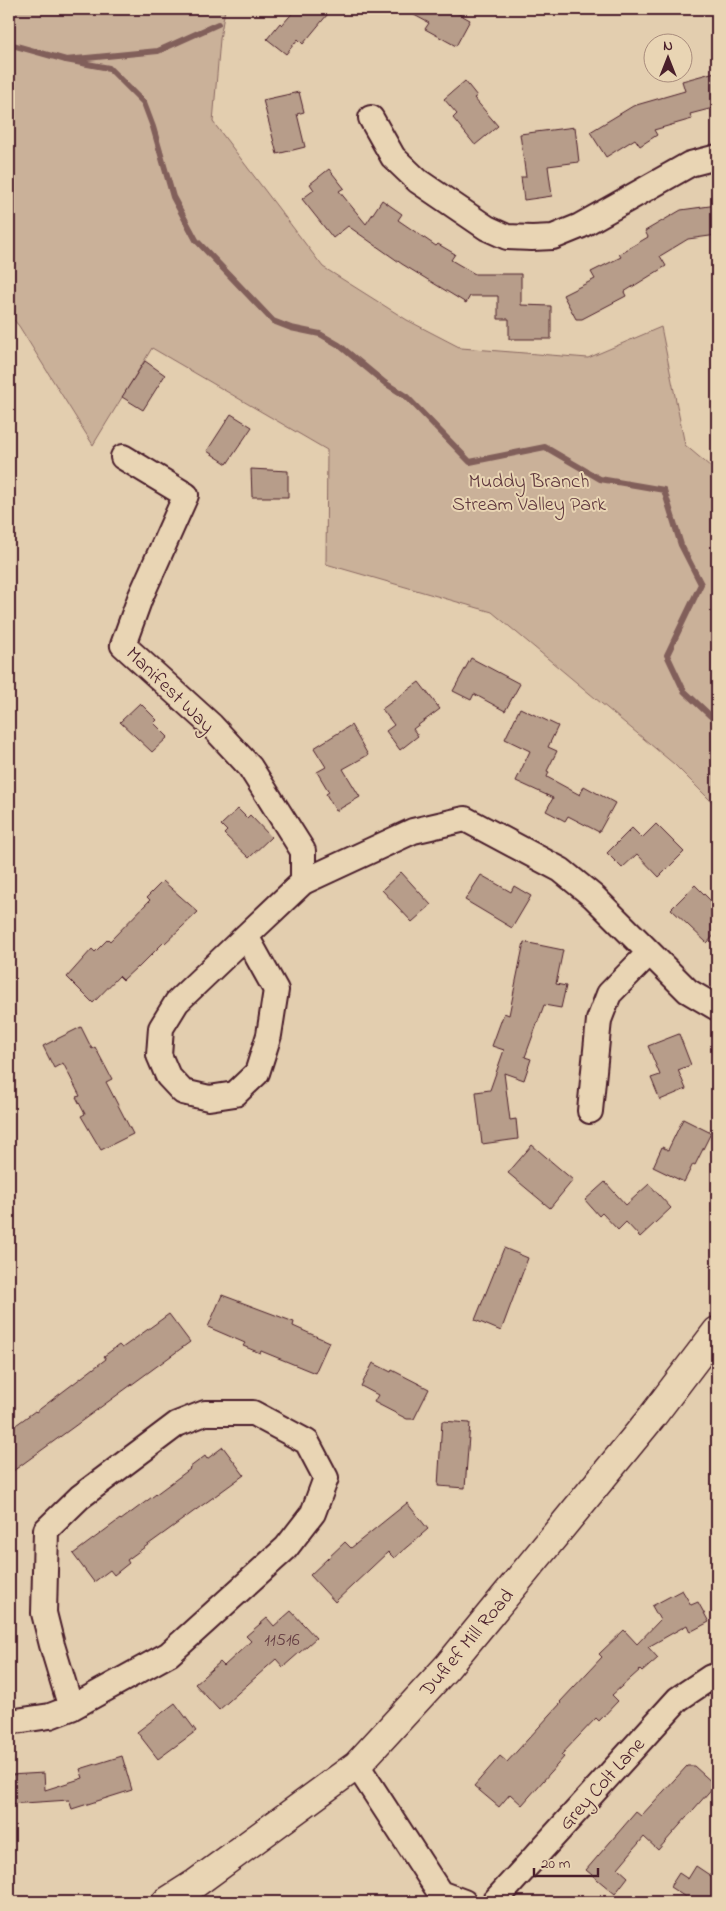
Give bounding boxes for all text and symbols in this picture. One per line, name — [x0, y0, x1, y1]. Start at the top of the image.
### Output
north arrow — [644, 32, 694, 82]
text: N — [663, 36, 673, 57]
park label: Muddy Branch Stream Valley Park — [452, 468, 606, 520]
street label: Manifest Way — [118, 641, 220, 741]
street label: Dufief Mill Road — [413, 1583, 522, 1705]
house number: 11516 — [264, 1628, 300, 1654]
street label: Grey Colt Lane — [553, 1732, 653, 1838]
scale bar — [534, 1846, 597, 1878]
text: 20 m — [541, 1853, 571, 1875]

